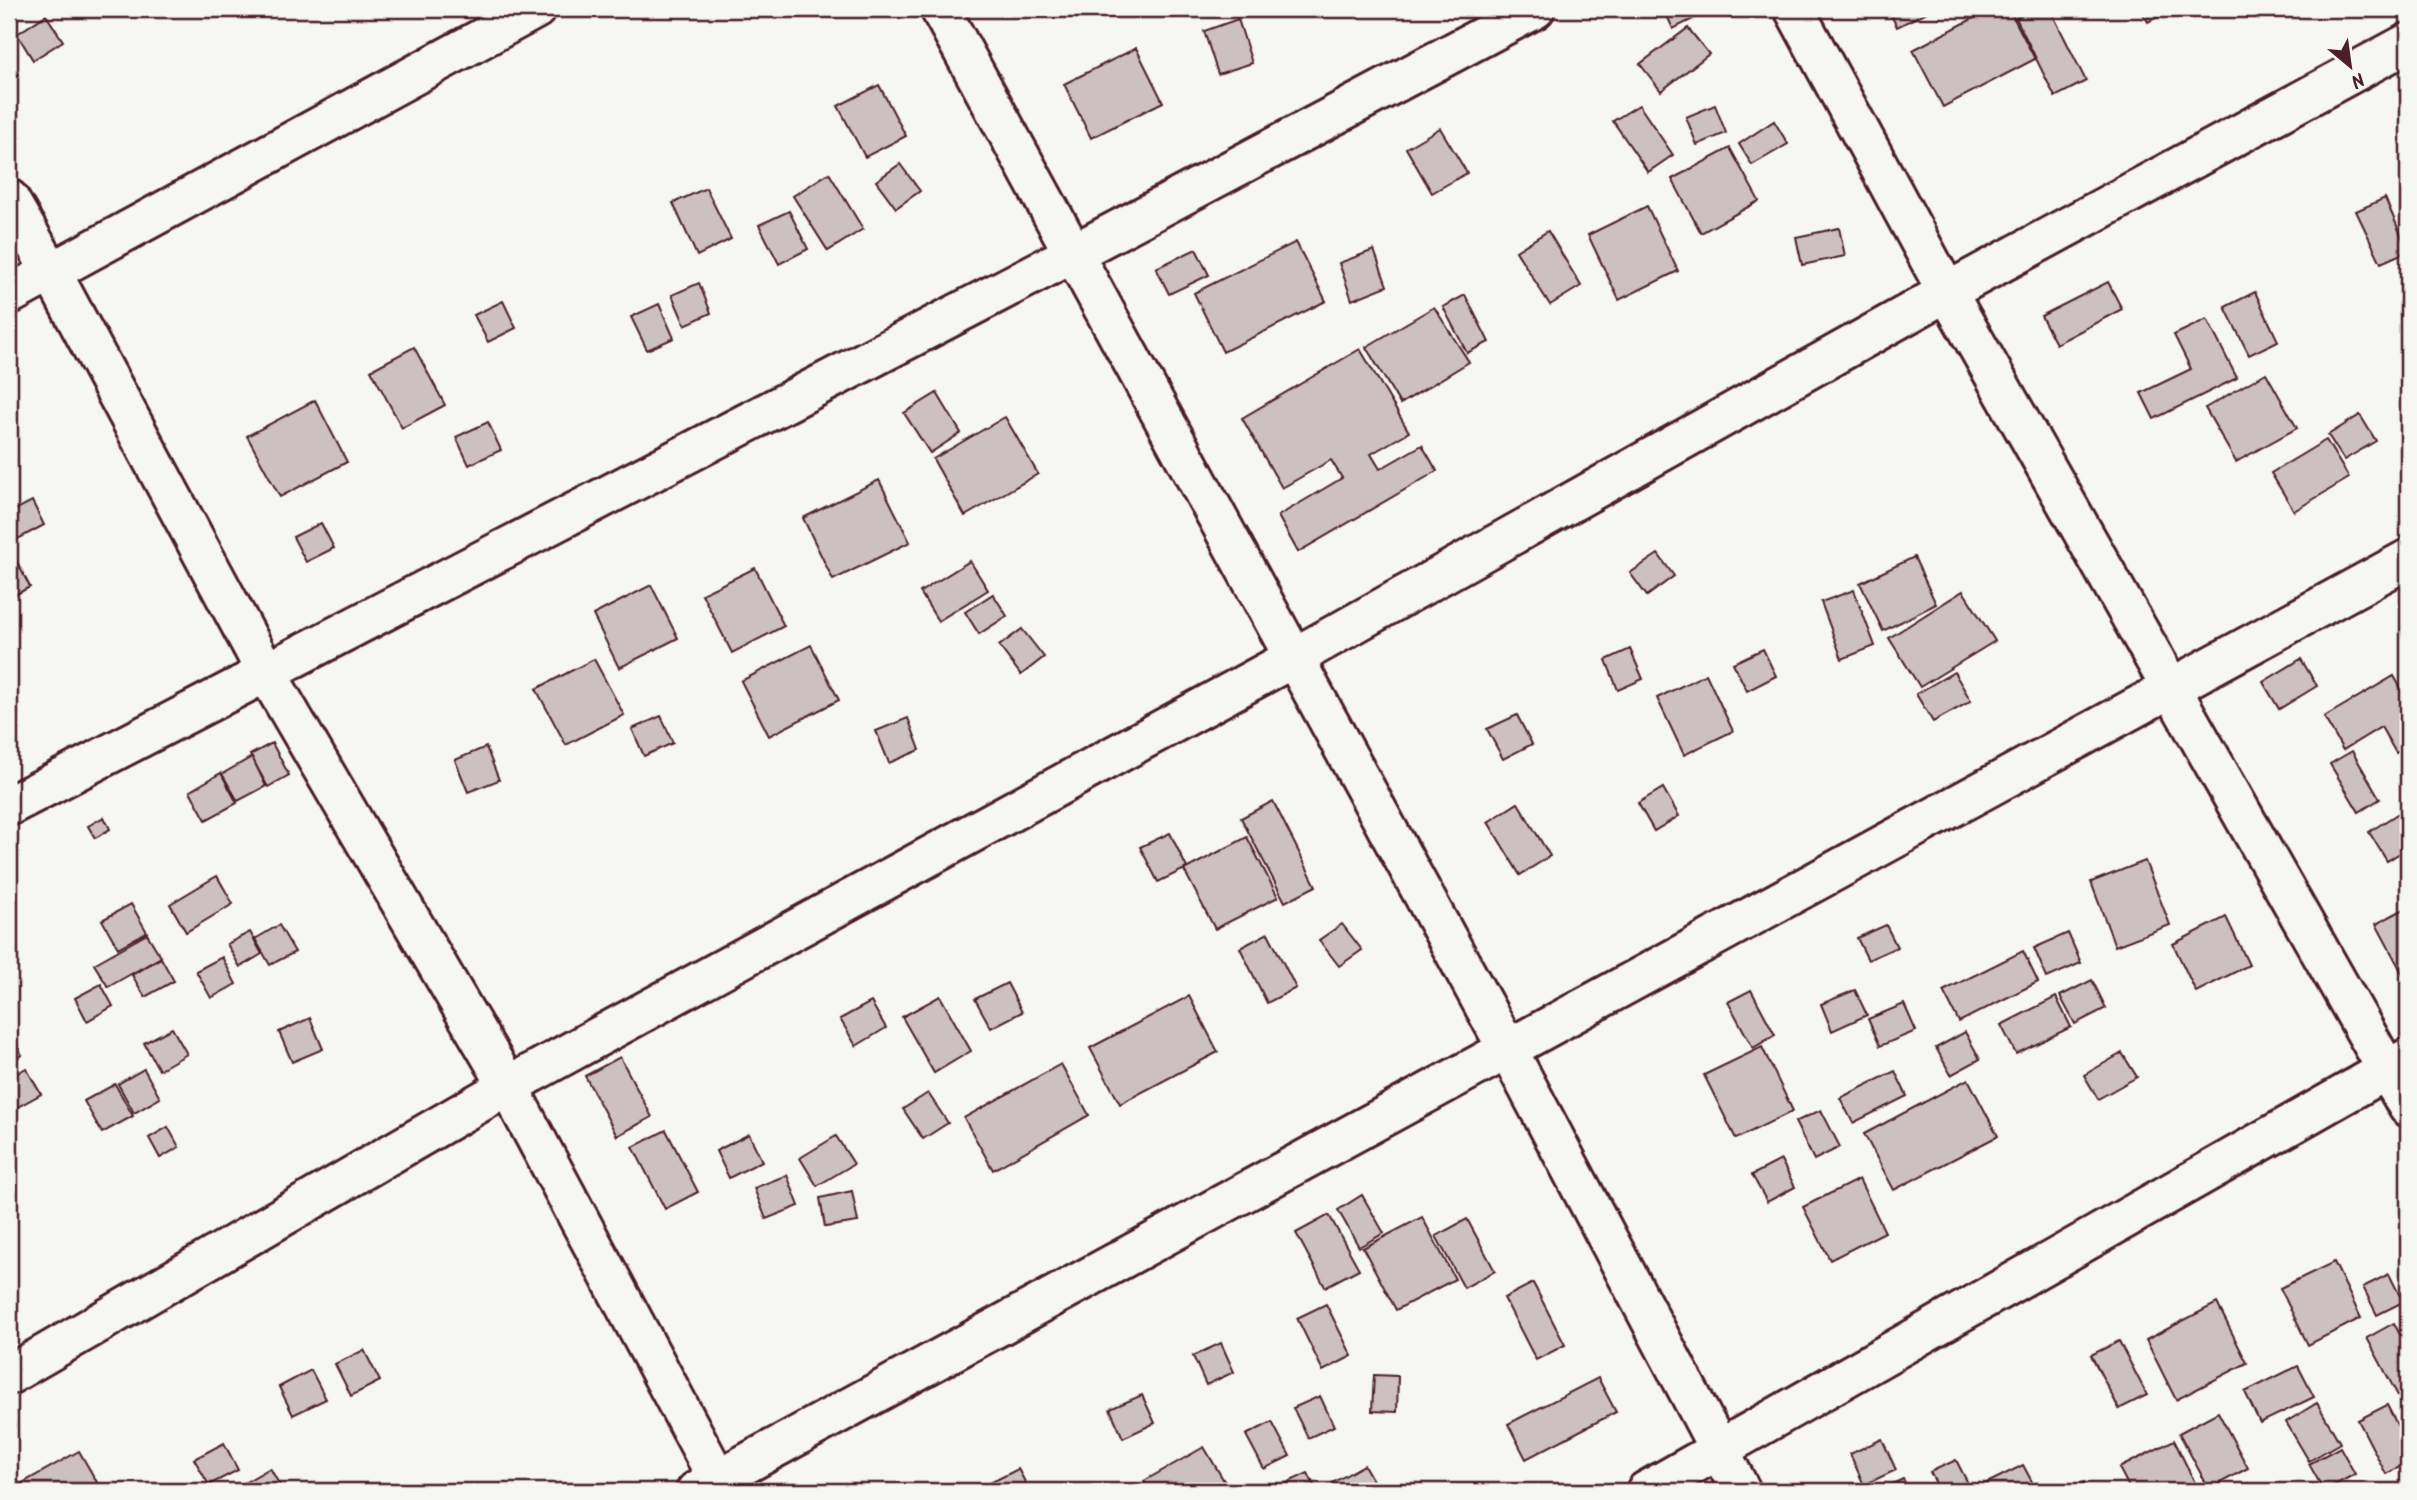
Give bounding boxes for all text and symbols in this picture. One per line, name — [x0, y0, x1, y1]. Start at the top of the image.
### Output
north arrow — [2316, 32, 2386, 102]
text: N — [2345, 63, 2370, 95]

